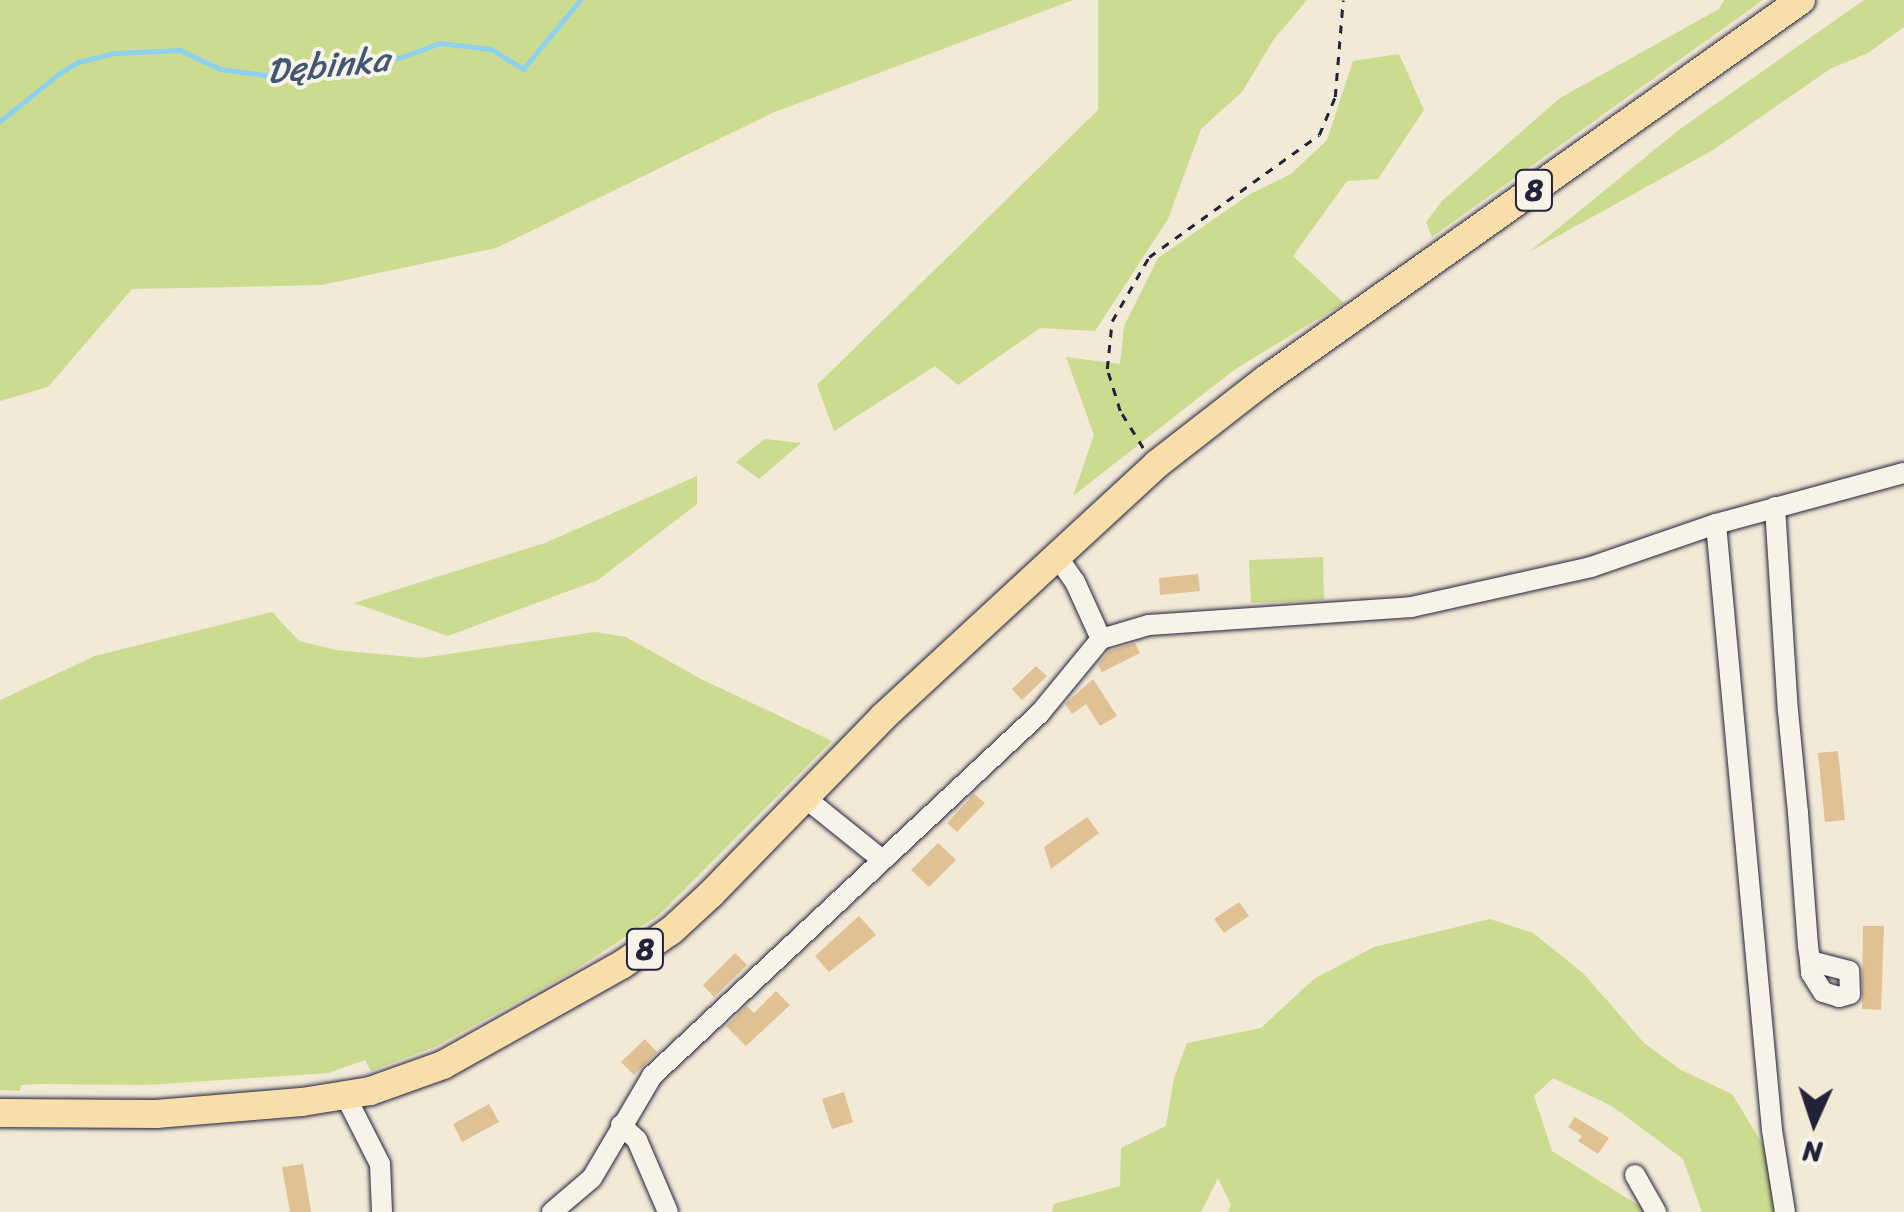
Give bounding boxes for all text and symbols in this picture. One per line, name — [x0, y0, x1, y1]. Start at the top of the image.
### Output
water label: Dębinka — [265, 38, 391, 92]
road number: 8 — [1514, 165, 1554, 215]
road number: 8 — [625, 924, 665, 974]
north arrow — [1764, 1072, 1864, 1172]
text: N — [1801, 1127, 1823, 1177]

